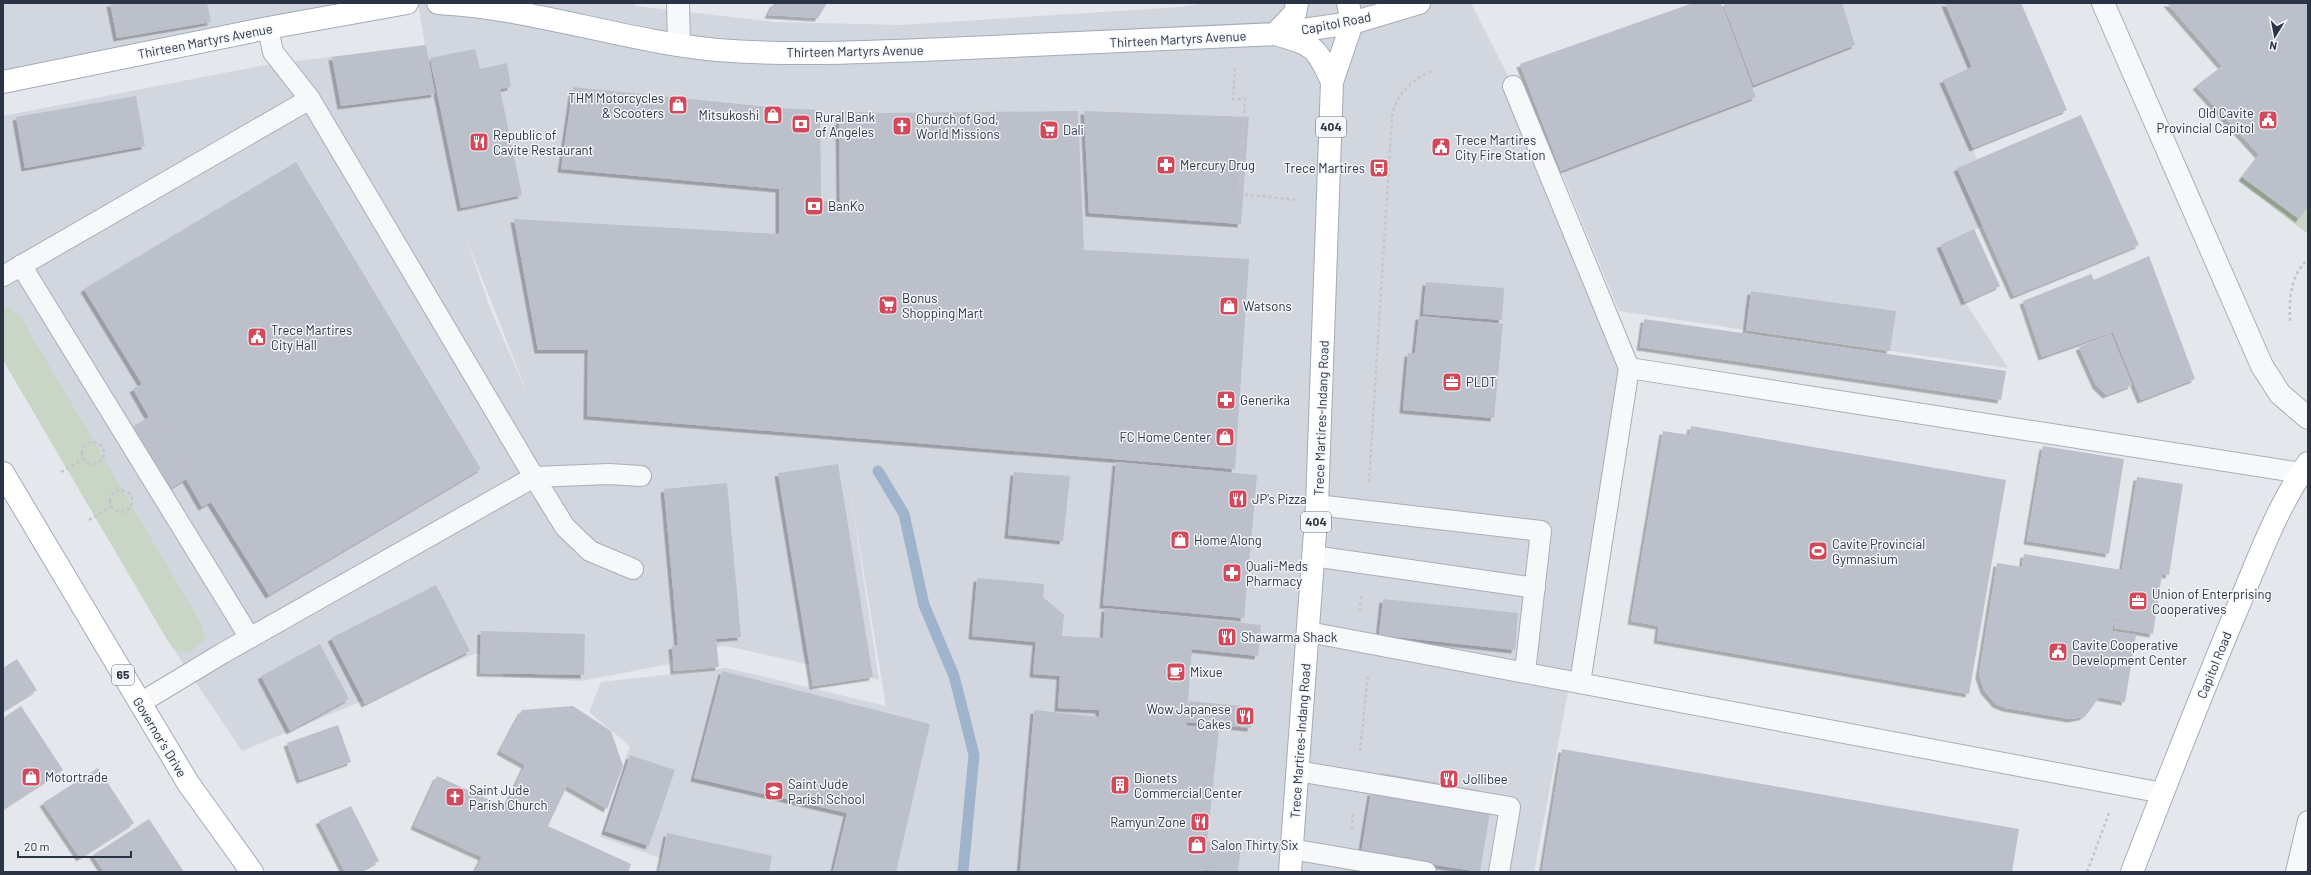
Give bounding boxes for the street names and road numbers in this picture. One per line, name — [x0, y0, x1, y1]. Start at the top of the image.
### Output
street label: Capitol Road — [1300, 8, 1372, 38]
street label: Thirteen Martyrs Avenue — [136, 20, 274, 62]
street label: Thirteen Martyrs Avenue — [1109, 27, 1247, 51]
street label: Thirteen Martyrs Avenue — [786, 42, 924, 60]
road number: 404 — [1316, 117, 1346, 137]
street label: Trece Martires-Indang Road — [1310, 340, 1332, 496]
road number: 404 — [1301, 512, 1331, 532]
street label: Capitol Road — [2193, 629, 2235, 701]
street label: Trece Martires-Indang Road — [1287, 663, 1313, 819]
road number: 65 — [112, 665, 134, 685]
street label: Governor's Drive — [130, 694, 190, 780]

